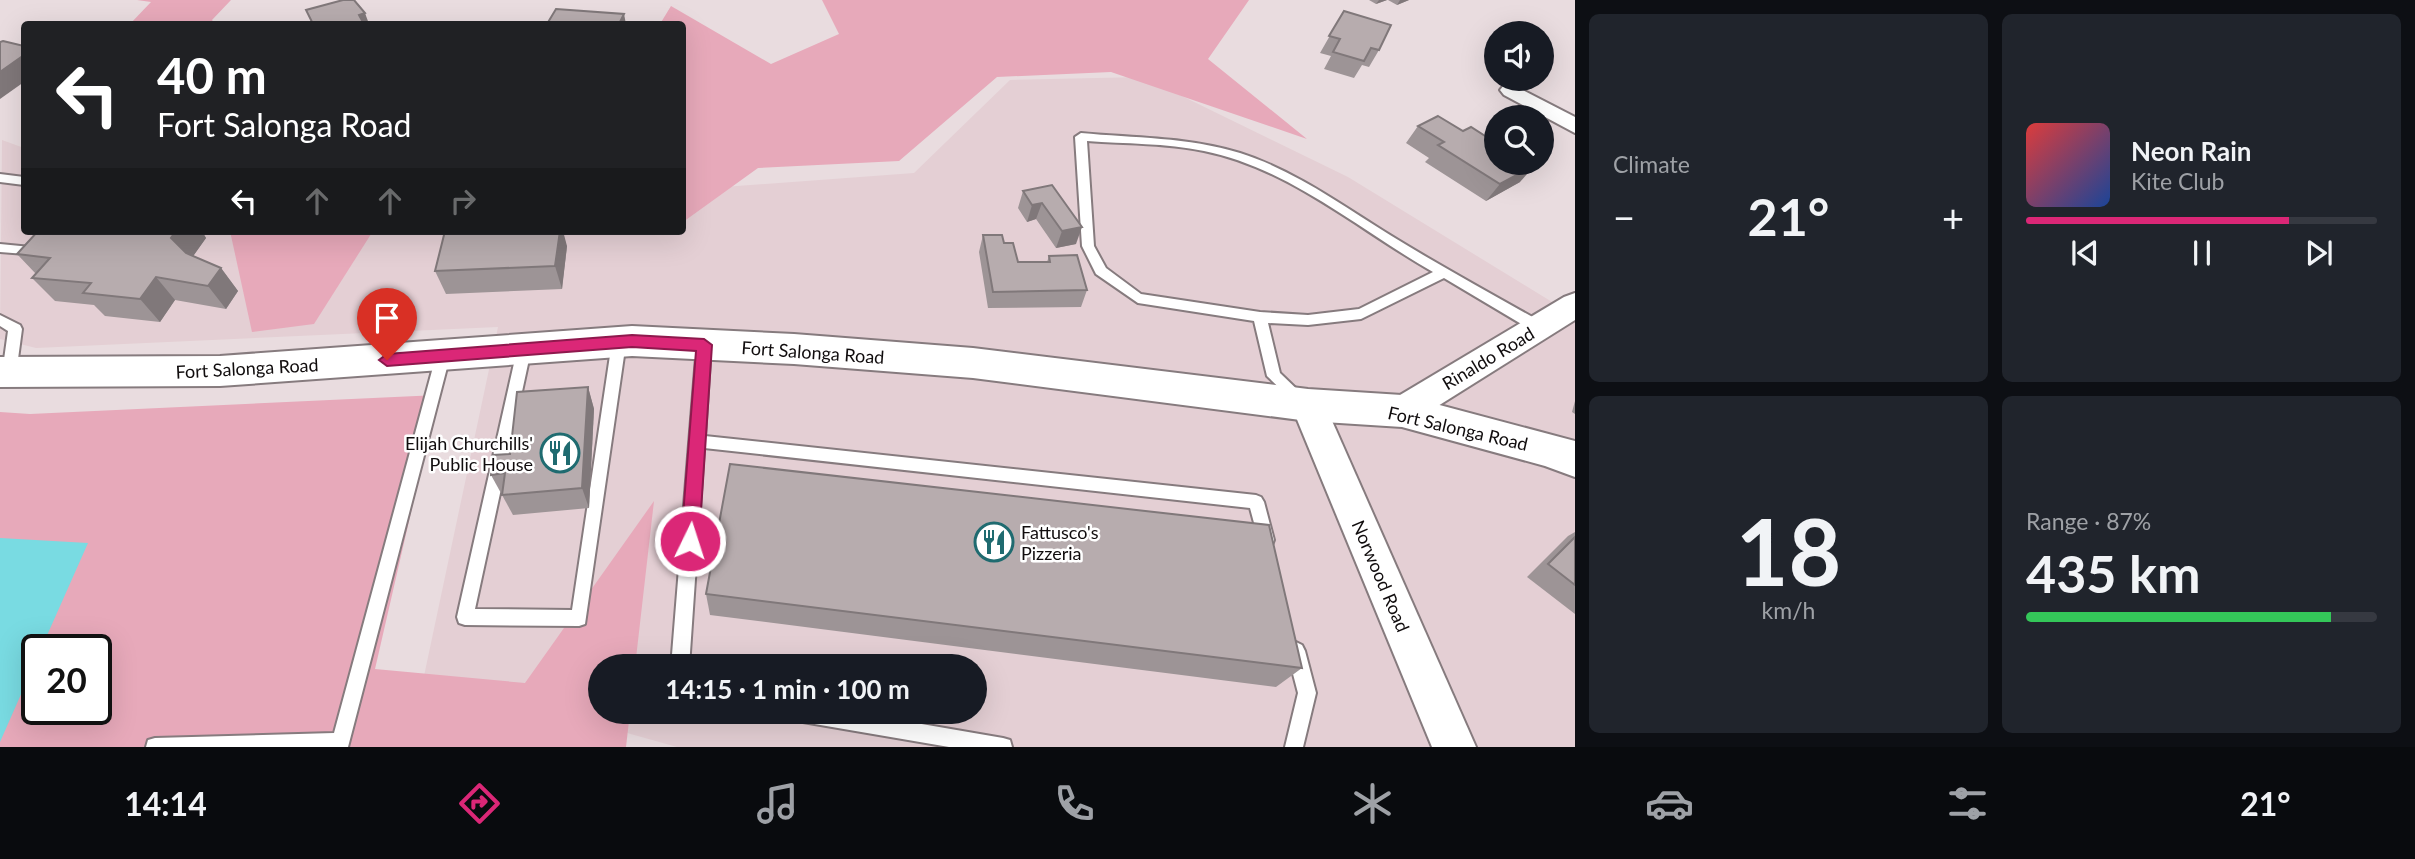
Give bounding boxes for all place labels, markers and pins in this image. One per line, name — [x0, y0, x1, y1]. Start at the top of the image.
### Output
pin — [357, 288, 417, 360]
place label: Elijah Churchills' Public House — [405, 432, 533, 475]
restaurant icon: Elijah Churchills' Public House — [539, 432, 581, 474]
restaurant icon: Fattusco's Pizzeria — [973, 521, 1015, 563]
place label: Fattusco's Pizzeria — [1021, 521, 1099, 564]

